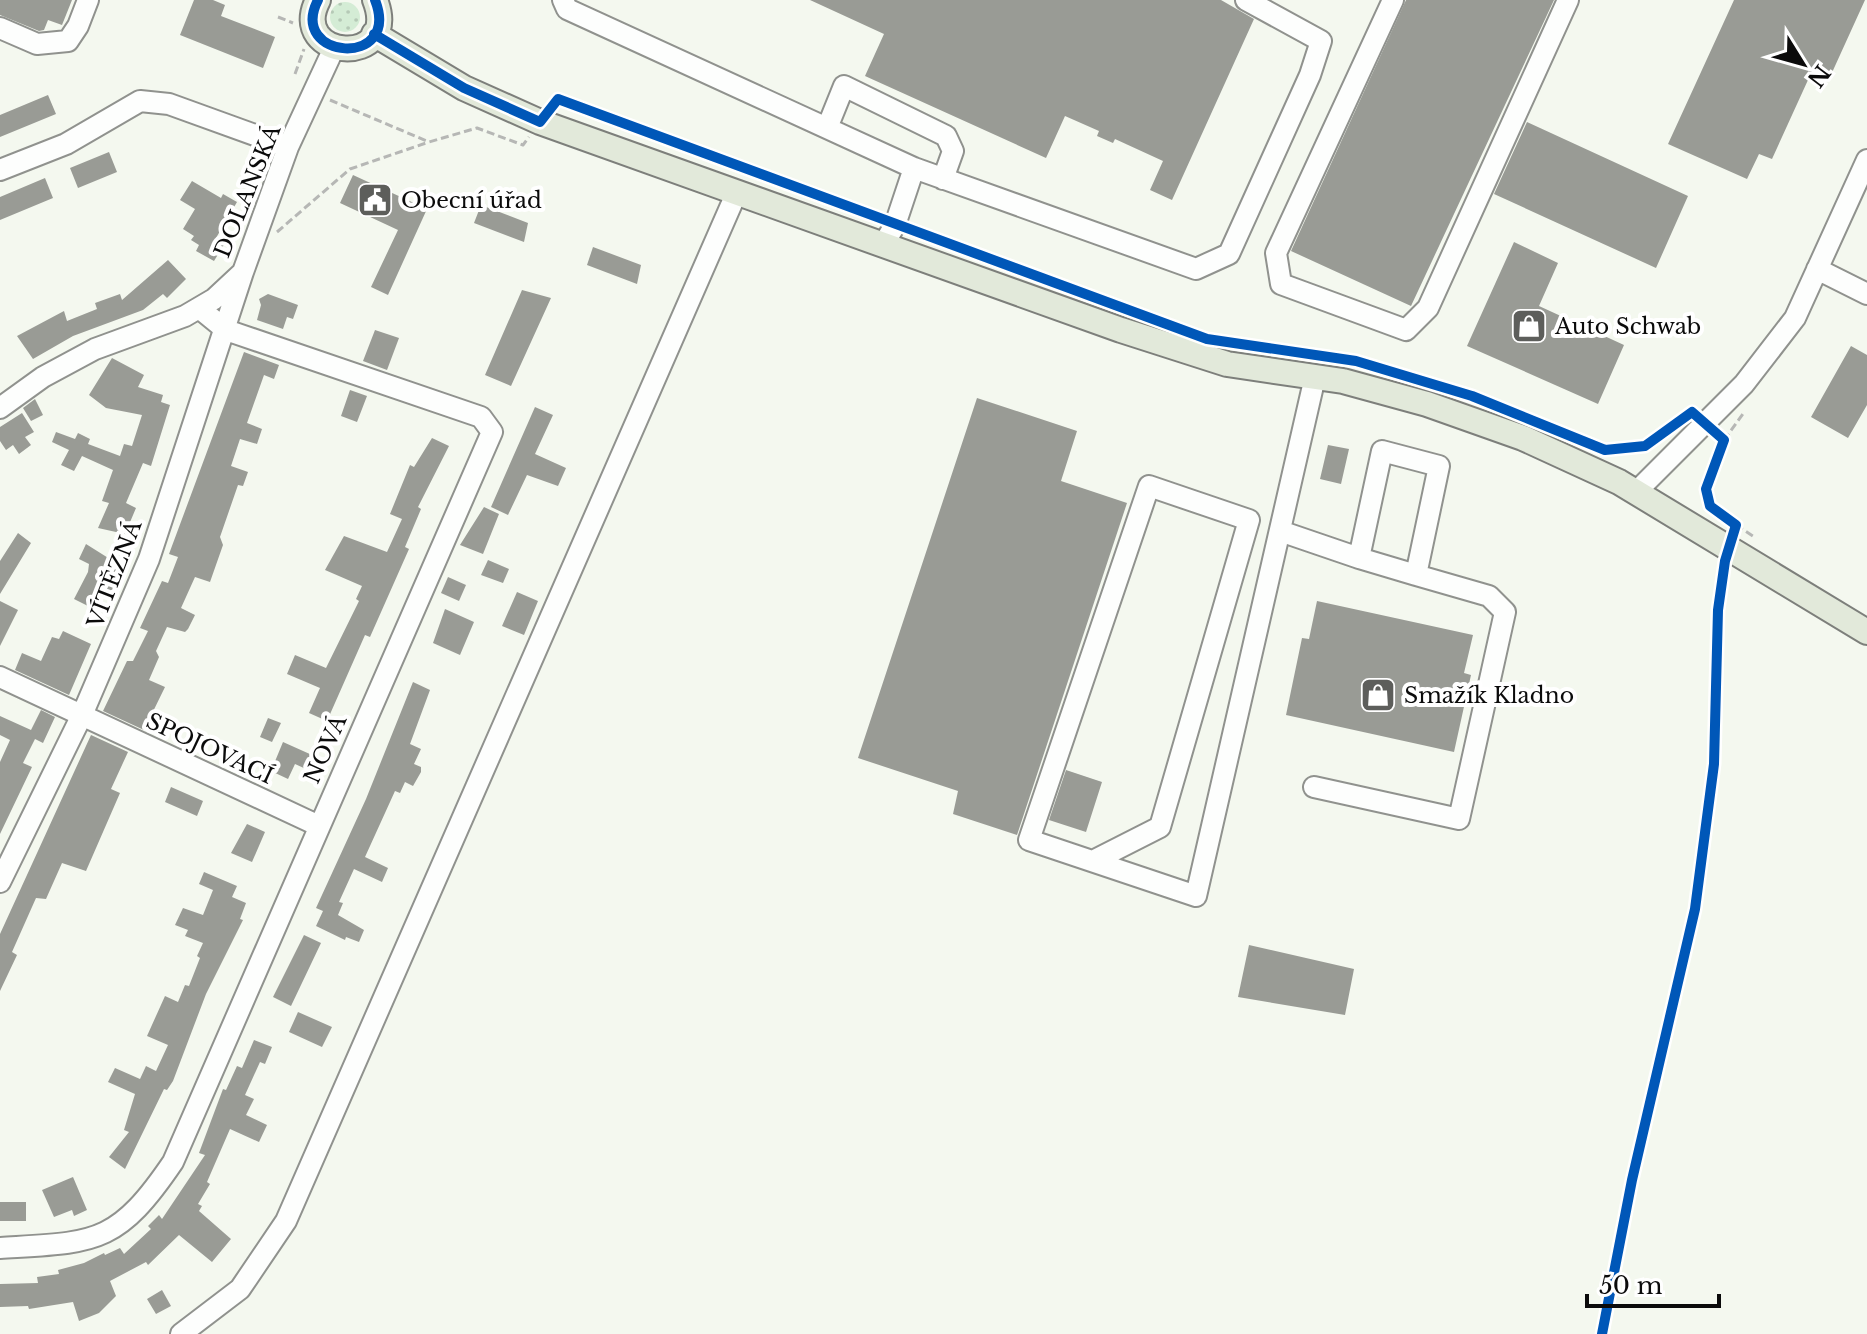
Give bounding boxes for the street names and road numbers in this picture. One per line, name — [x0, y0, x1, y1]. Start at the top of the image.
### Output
street label: DOLANSKÁ — [208, 119, 287, 262]
street label: VÍTĚZNÁ — [80, 515, 148, 633]
street label: SPOJOVACÍ — [142, 706, 278, 790]
street label: NOVÁ — [298, 709, 353, 788]

